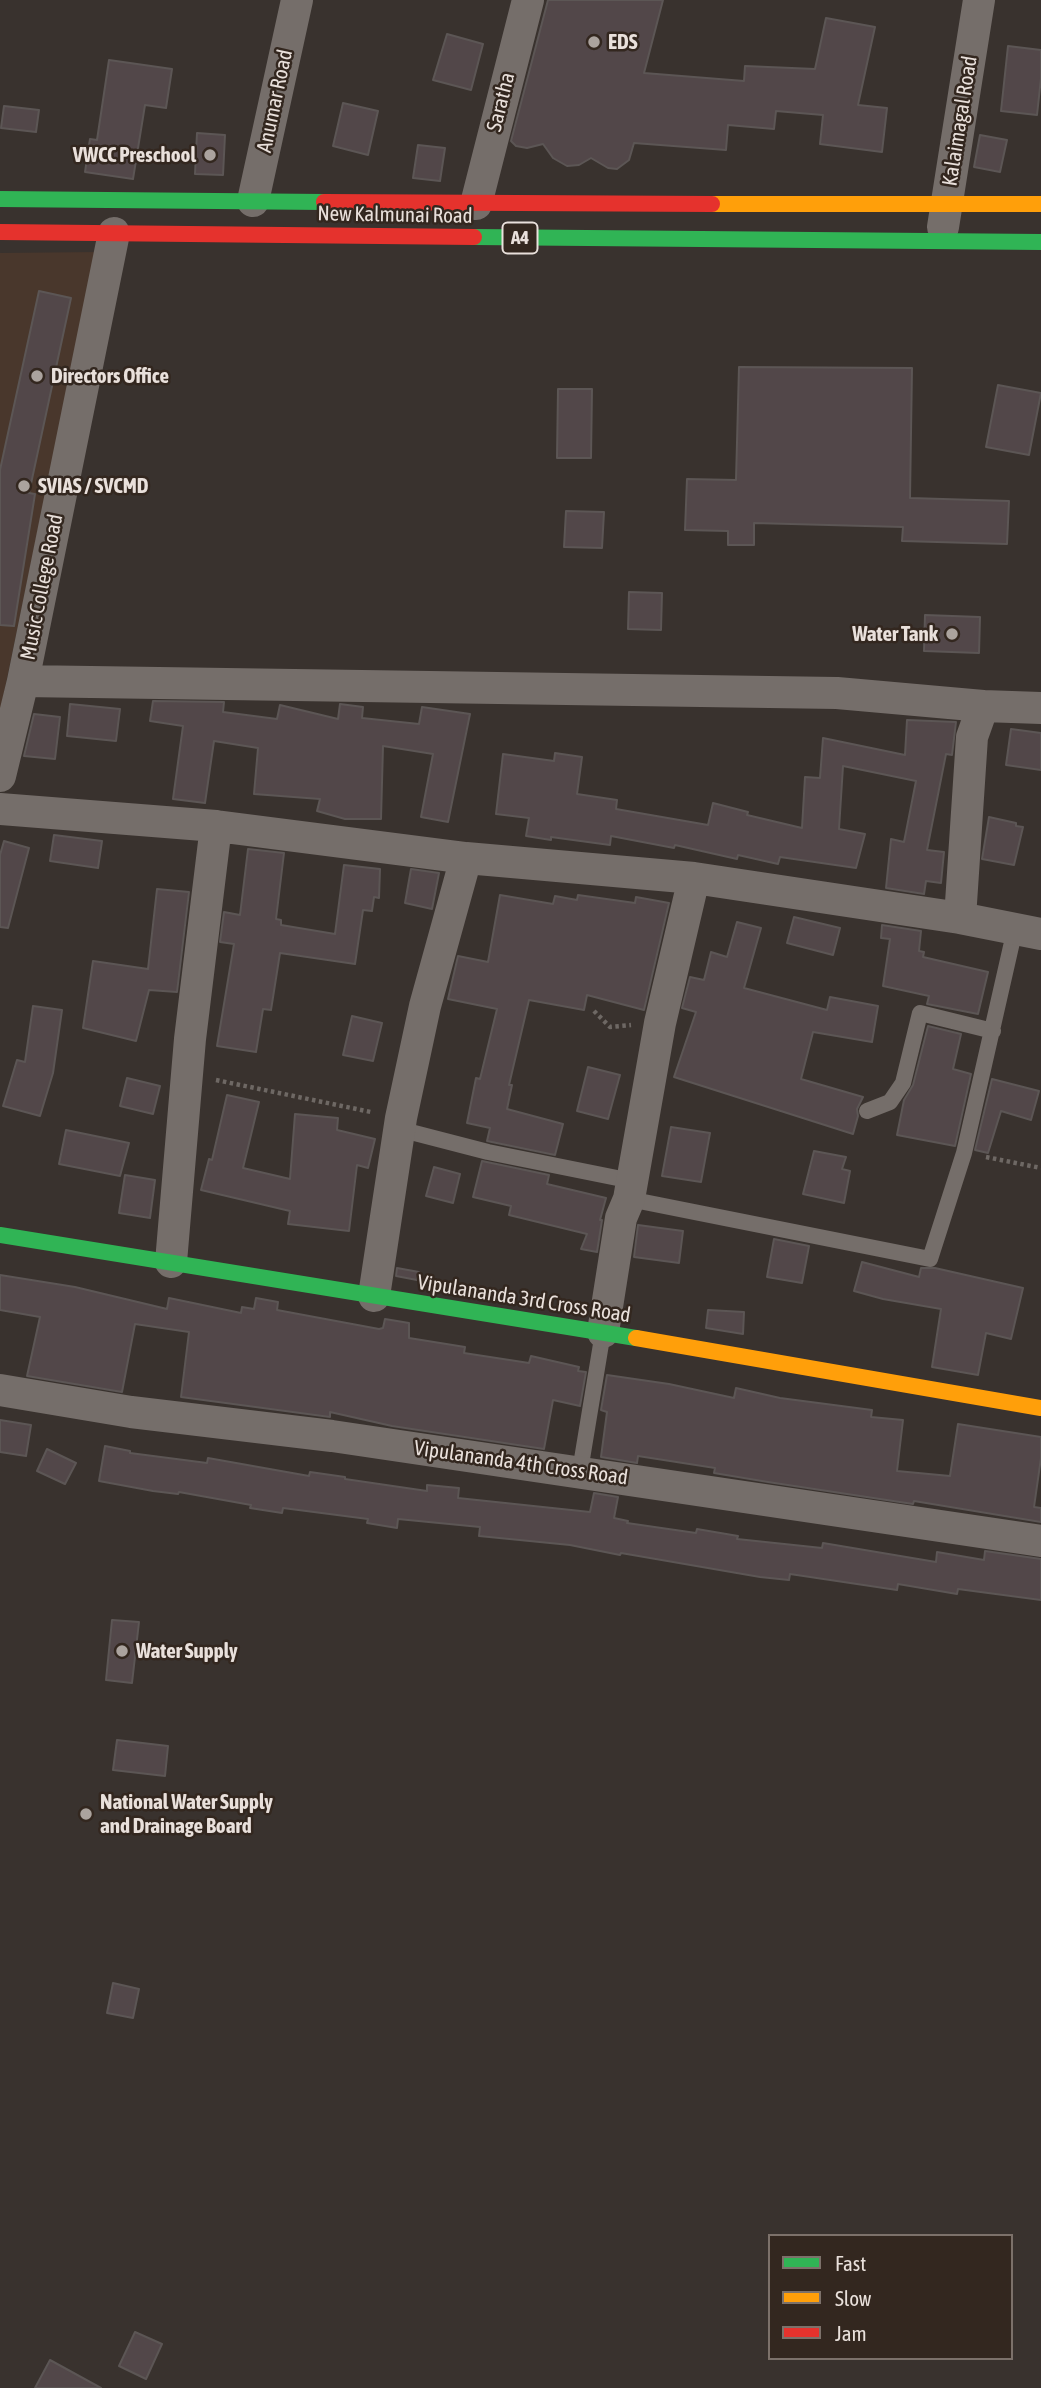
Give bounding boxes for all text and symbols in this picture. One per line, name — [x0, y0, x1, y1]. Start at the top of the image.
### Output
place label: EDS — [608, 29, 638, 55]
marker: EDS — [586, 34, 602, 50]
street label: Anumar Road — [252, 47, 298, 155]
street label: Kalaimagal Road — [937, 54, 983, 188]
street label: Saratha — [482, 70, 520, 134]
place label: VWCC Preschool — [73, 142, 196, 168]
marker: VWCC Preschool — [202, 147, 218, 163]
street label: New Kalmunai Road — [317, 201, 473, 229]
road number: A4 — [503, 222, 538, 254]
place label: Directors Office — [51, 363, 169, 389]
marker: Directors Office — [29, 368, 45, 384]
place label: SVIAS / SVCMD — [38, 473, 149, 499]
marker: SVIAS / SVCMD — [16, 478, 32, 494]
street label: Music College Road — [16, 512, 68, 662]
place label: Water Tank — [852, 621, 938, 647]
marker: Water Tank — [944, 626, 960, 642]
street label: Vipulananda 3rd Cross Road — [416, 1270, 632, 1328]
street label: Vipulananda 4th Cross Road — [413, 1436, 629, 1490]
place label: Water Supply — [136, 1638, 238, 1664]
marker: Water Supply — [114, 1643, 130, 1659]
place label: National Water Supply and Drainage Board — [100, 1789, 273, 1839]
marker: National Water Supply and Drainage Board — [78, 1806, 94, 1822]
legend — [768, 2234, 1013, 2360]
text: Fast — [835, 2251, 866, 2275]
text: Slow — [835, 2286, 871, 2310]
text: Jam — [835, 2321, 867, 2345]

